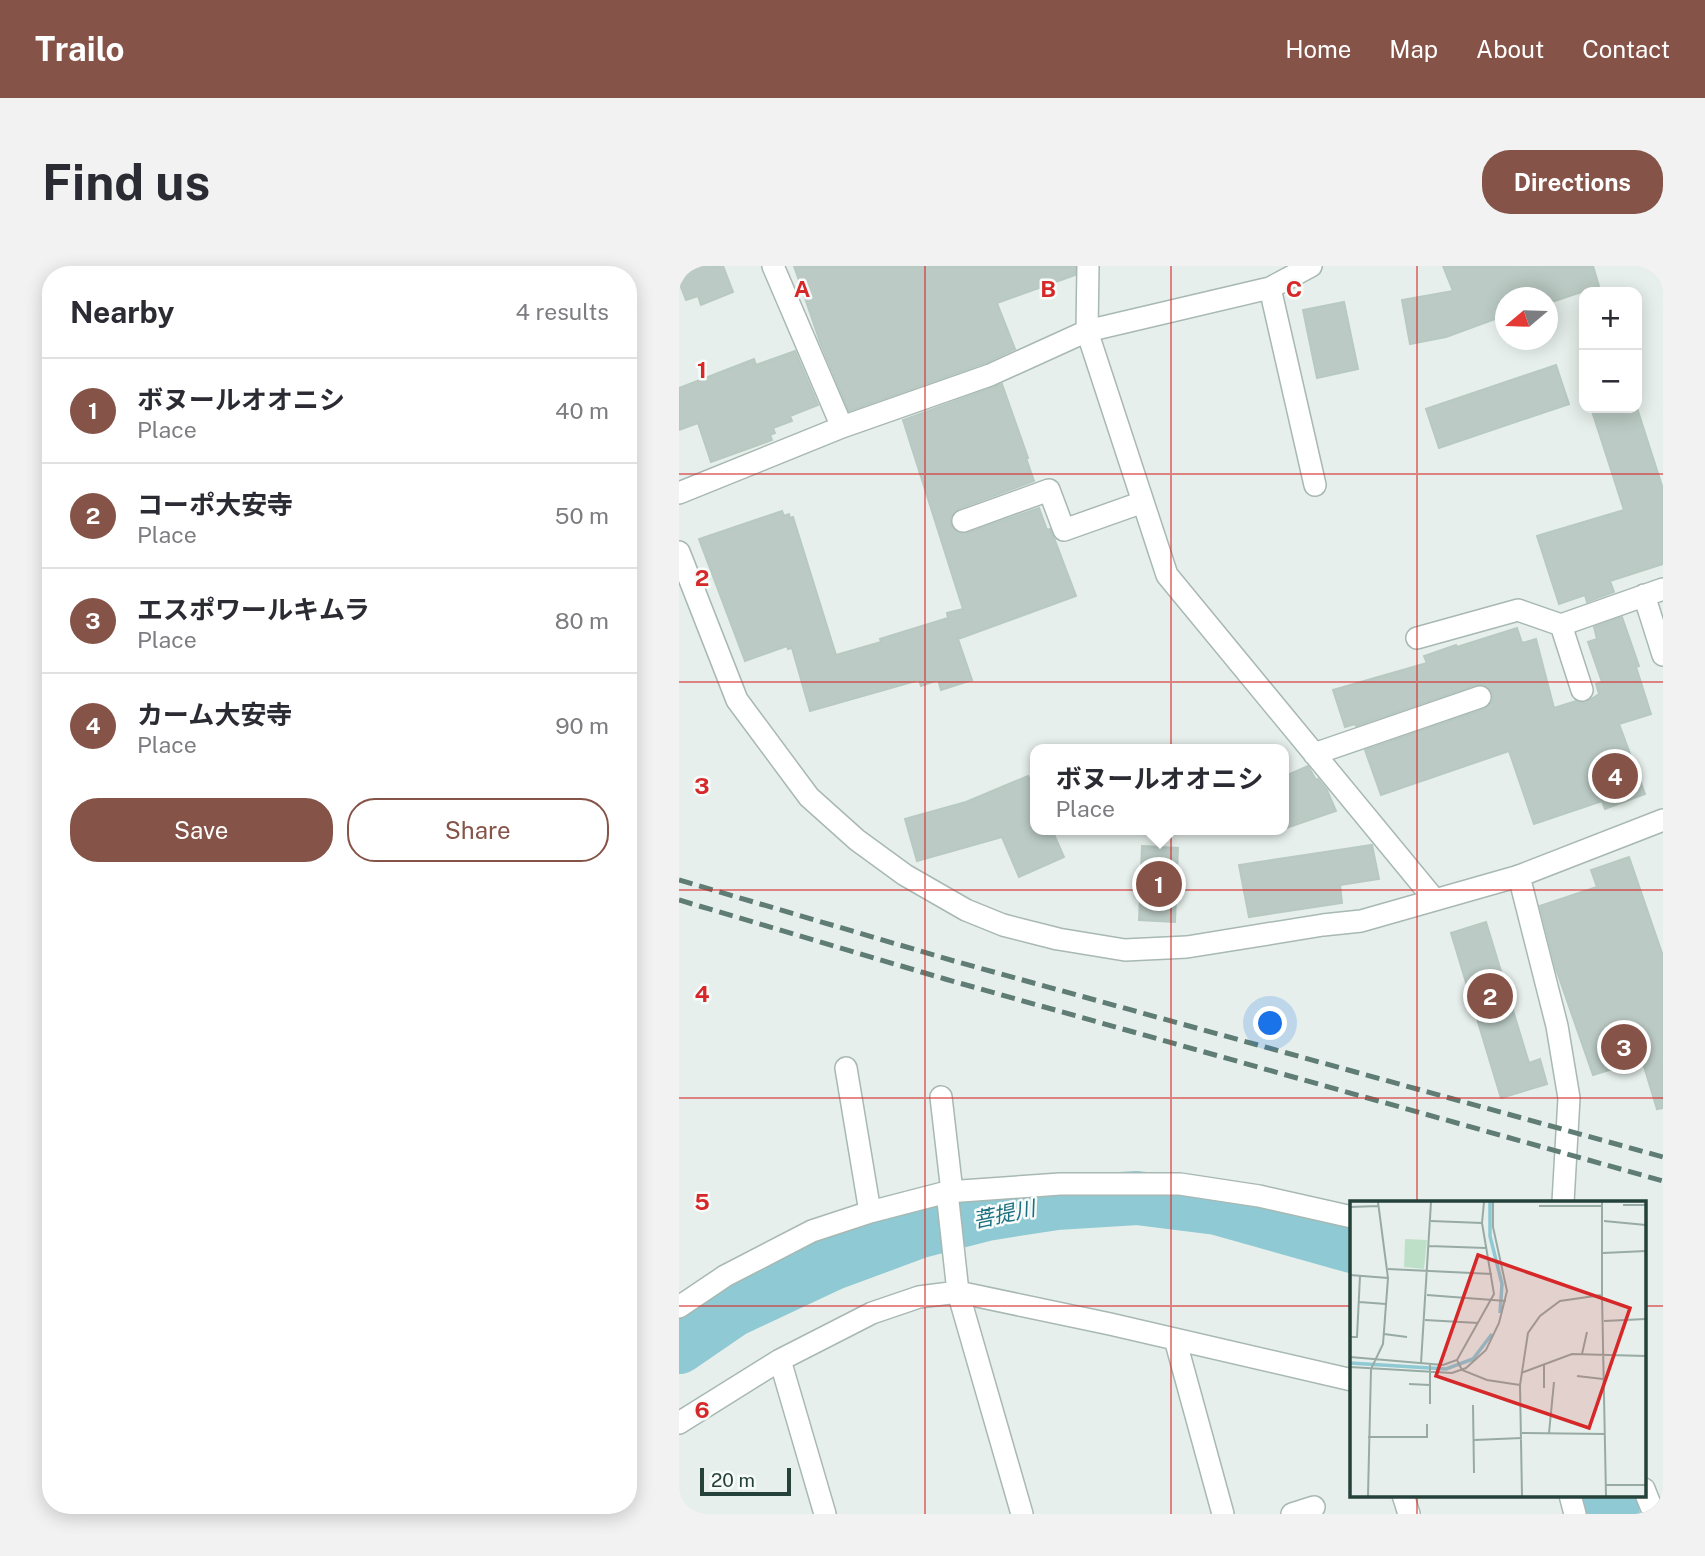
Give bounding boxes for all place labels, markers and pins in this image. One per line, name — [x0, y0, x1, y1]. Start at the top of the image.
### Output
pin: 4 — [1592, 750, 1638, 802]
pin: 1 — [1136, 858, 1182, 910]
pin: 2 — [1467, 970, 1513, 1022]
pin: 3 — [1601, 1021, 1647, 1073]

